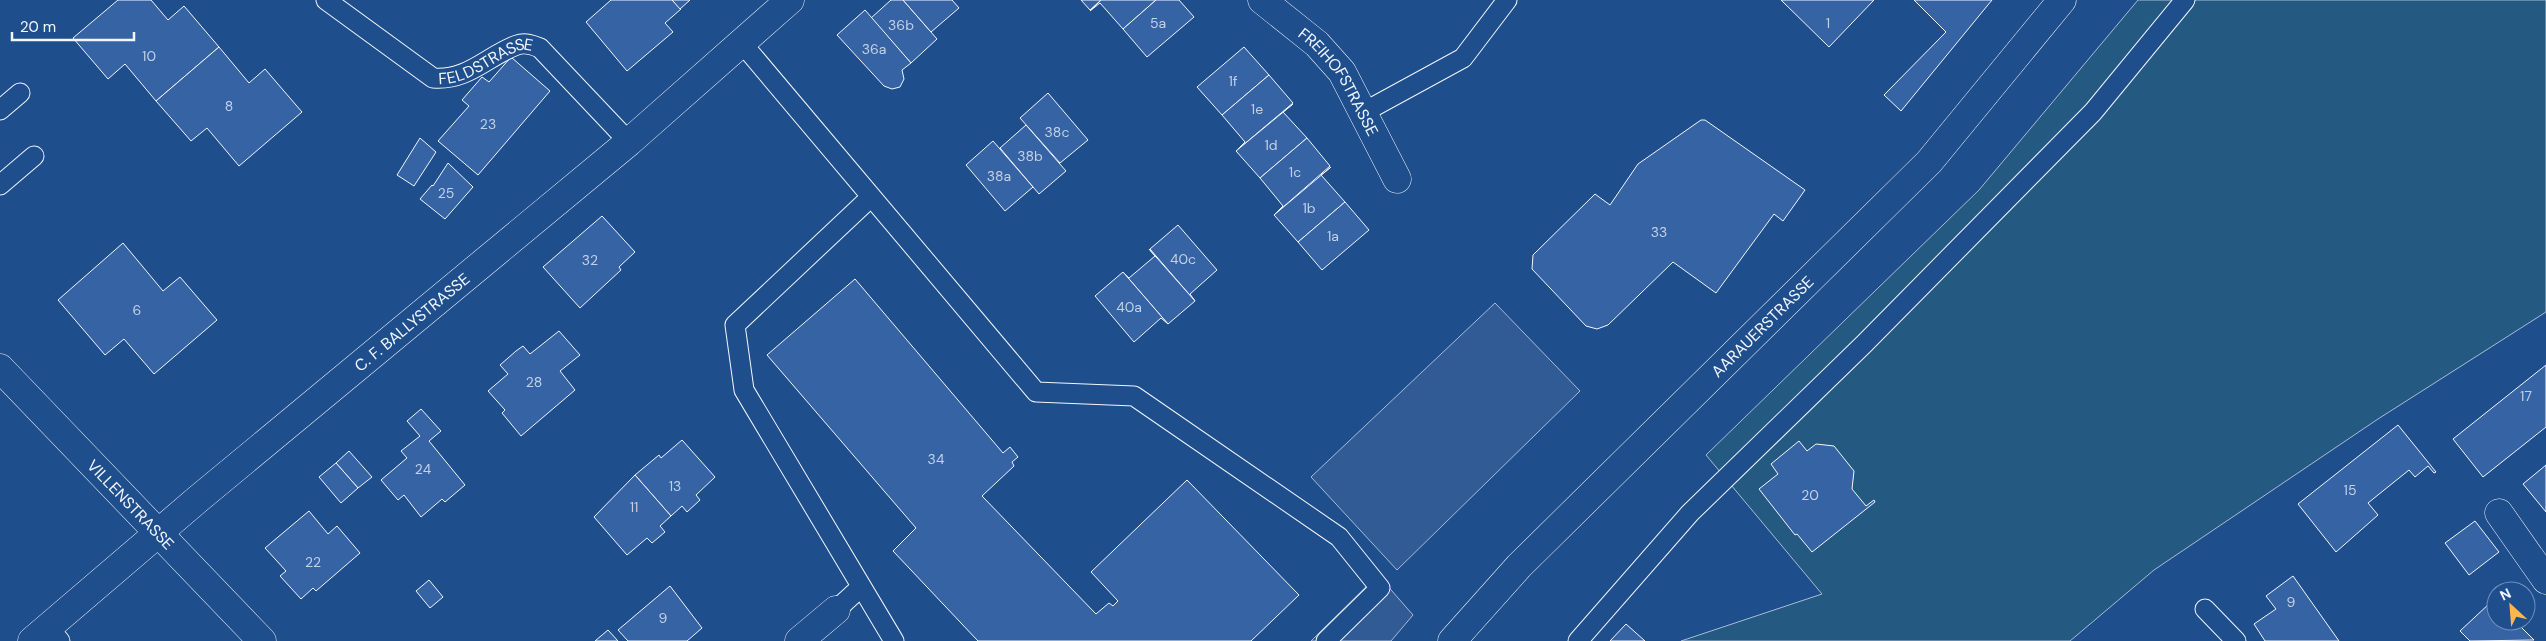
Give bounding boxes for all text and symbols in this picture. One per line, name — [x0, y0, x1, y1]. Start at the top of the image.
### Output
scale bar — [12, 10, 135, 42]
house number: 5a — [1150, 14, 1166, 32]
house number: 1 — [1826, 14, 1830, 32]
house number: 36b — [888, 16, 914, 34]
text: 20 m — [20, 17, 56, 37]
street label: FREIHOFSTRASSE — [1294, 23, 1383, 139]
street label: FELDSTRASSE — [438, 33, 535, 89]
house number: 36a — [862, 40, 886, 58]
house number: 10 — [142, 47, 156, 65]
house number: 1f — [1228, 72, 1238, 90]
house number: 8 — [225, 97, 233, 115]
house number: 1e — [1251, 100, 1263, 118]
house number: 23 — [480, 115, 496, 133]
house number: 38c — [1045, 123, 1069, 141]
house number: 1d — [1264, 136, 1278, 154]
house number: 38b — [1017, 147, 1043, 165]
house number: 1c — [1289, 163, 1301, 181]
house number: 38a — [987, 167, 1011, 185]
house number: 25 — [438, 184, 454, 202]
house number: 1b — [1302, 199, 1316, 217]
house number: 33 — [1651, 223, 1667, 241]
house number: 1a — [1327, 227, 1339, 245]
house number: 40c — [1170, 250, 1196, 268]
house number: 32 — [582, 251, 598, 269]
street label: C. F. BALLYSTRASSE — [350, 268, 474, 376]
street label: AARAUERSTRASSE — [1706, 271, 1818, 381]
house number: 40a — [1116, 298, 1142, 316]
house number: 6 — [133, 301, 141, 319]
house number: 28 — [526, 373, 542, 391]
house number: 17 — [2520, 387, 2532, 405]
house number: 34 — [928, 450, 945, 468]
street label: VILLENSTRASSE — [83, 455, 179, 554]
house number: 24 — [415, 460, 432, 478]
house number: 13 — [669, 477, 681, 495]
house number: 15 — [2344, 481, 2356, 499]
house number: 20 — [1801, 486, 1819, 504]
house number: 11 — [630, 498, 638, 516]
house number: 22 — [305, 553, 321, 571]
north arrow — [2486, 581, 2536, 631]
text: N — [2497, 584, 2514, 605]
house number: 9 — [2287, 593, 2296, 611]
house number: 9 — [659, 609, 668, 627]

